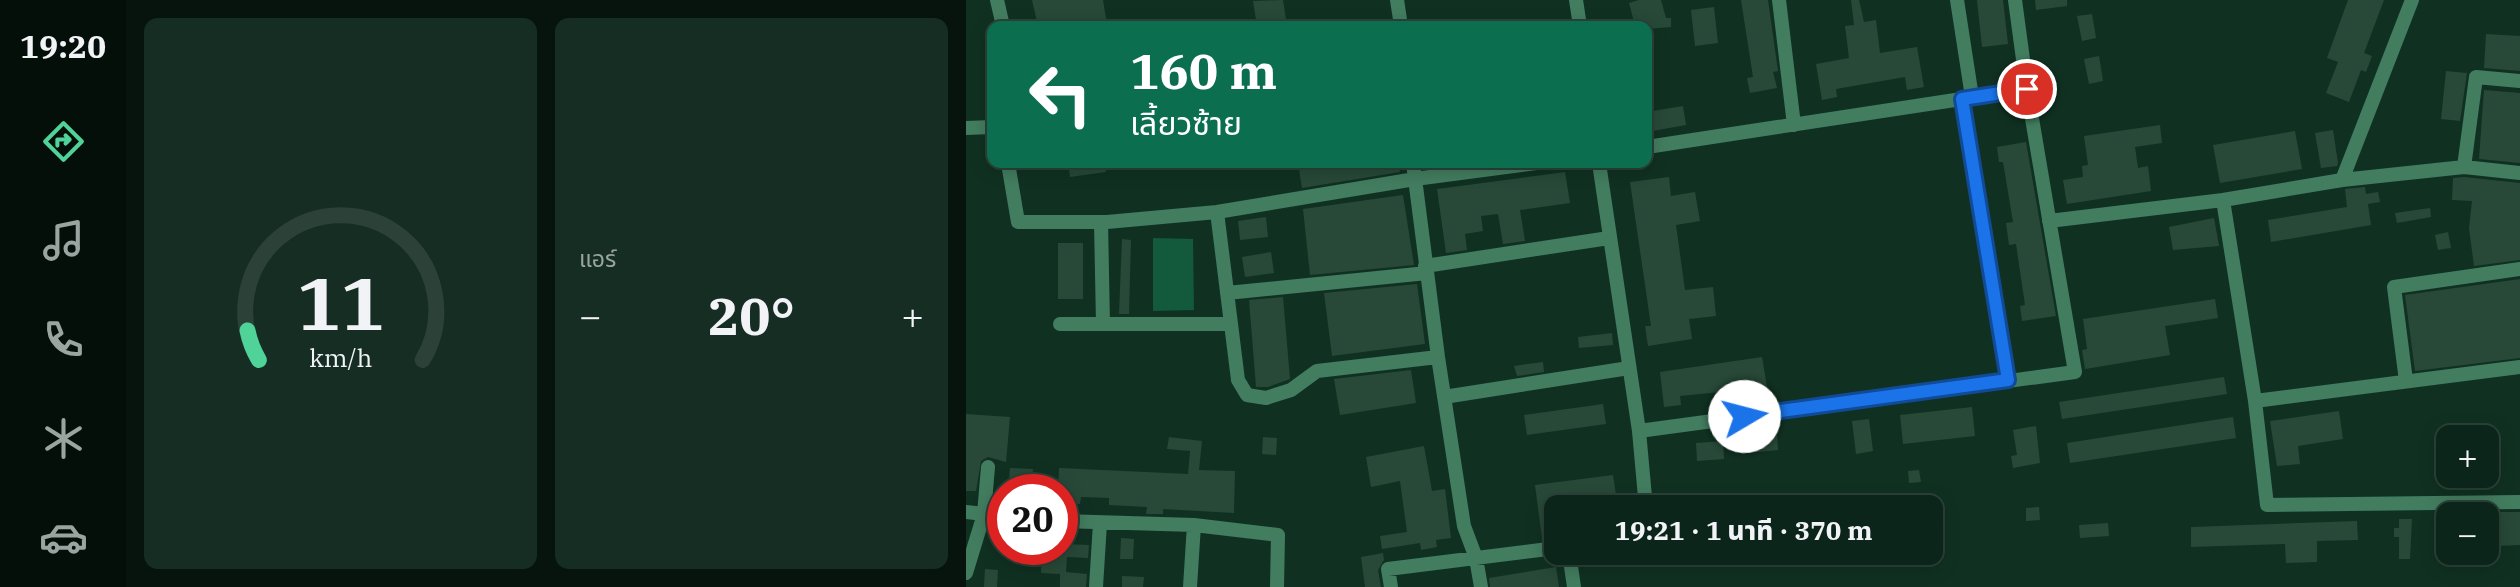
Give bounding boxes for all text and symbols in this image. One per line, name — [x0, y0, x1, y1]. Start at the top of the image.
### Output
text: 19:20 — [20, 25, 106, 67]
text: 160 m — [1130, 39, 1277, 102]
icon: left — [1015, 49, 1106, 140]
pin — [1997, 59, 2057, 119]
icon: arrive — [2008, 70, 2046, 108]
text: เลี้ยวซ้าย — [1130, 102, 1242, 144]
icon: directions — [39, 117, 88, 166]
icon: music — [39, 216, 88, 265]
text: แอร์ — [579, 243, 616, 273]
text: 11 — [297, 255, 384, 350]
text: 20° — [708, 282, 795, 349]
text: − — [579, 291, 602, 340]
text: + — [901, 291, 924, 340]
icon: phone — [39, 315, 88, 364]
text: km/h — [309, 340, 372, 373]
position arrow — [1707, 379, 1781, 453]
icon: climate — [39, 414, 88, 463]
map controls — [2436, 425, 2499, 565]
button: + — [2436, 425, 2499, 488]
speed limit sign: 20 — [987, 474, 1078, 565]
button: − — [2436, 502, 2499, 565]
icon: car — [39, 513, 88, 562]
text: 19:21 · 1 นาที · 370 m — [1614, 513, 1873, 547]

